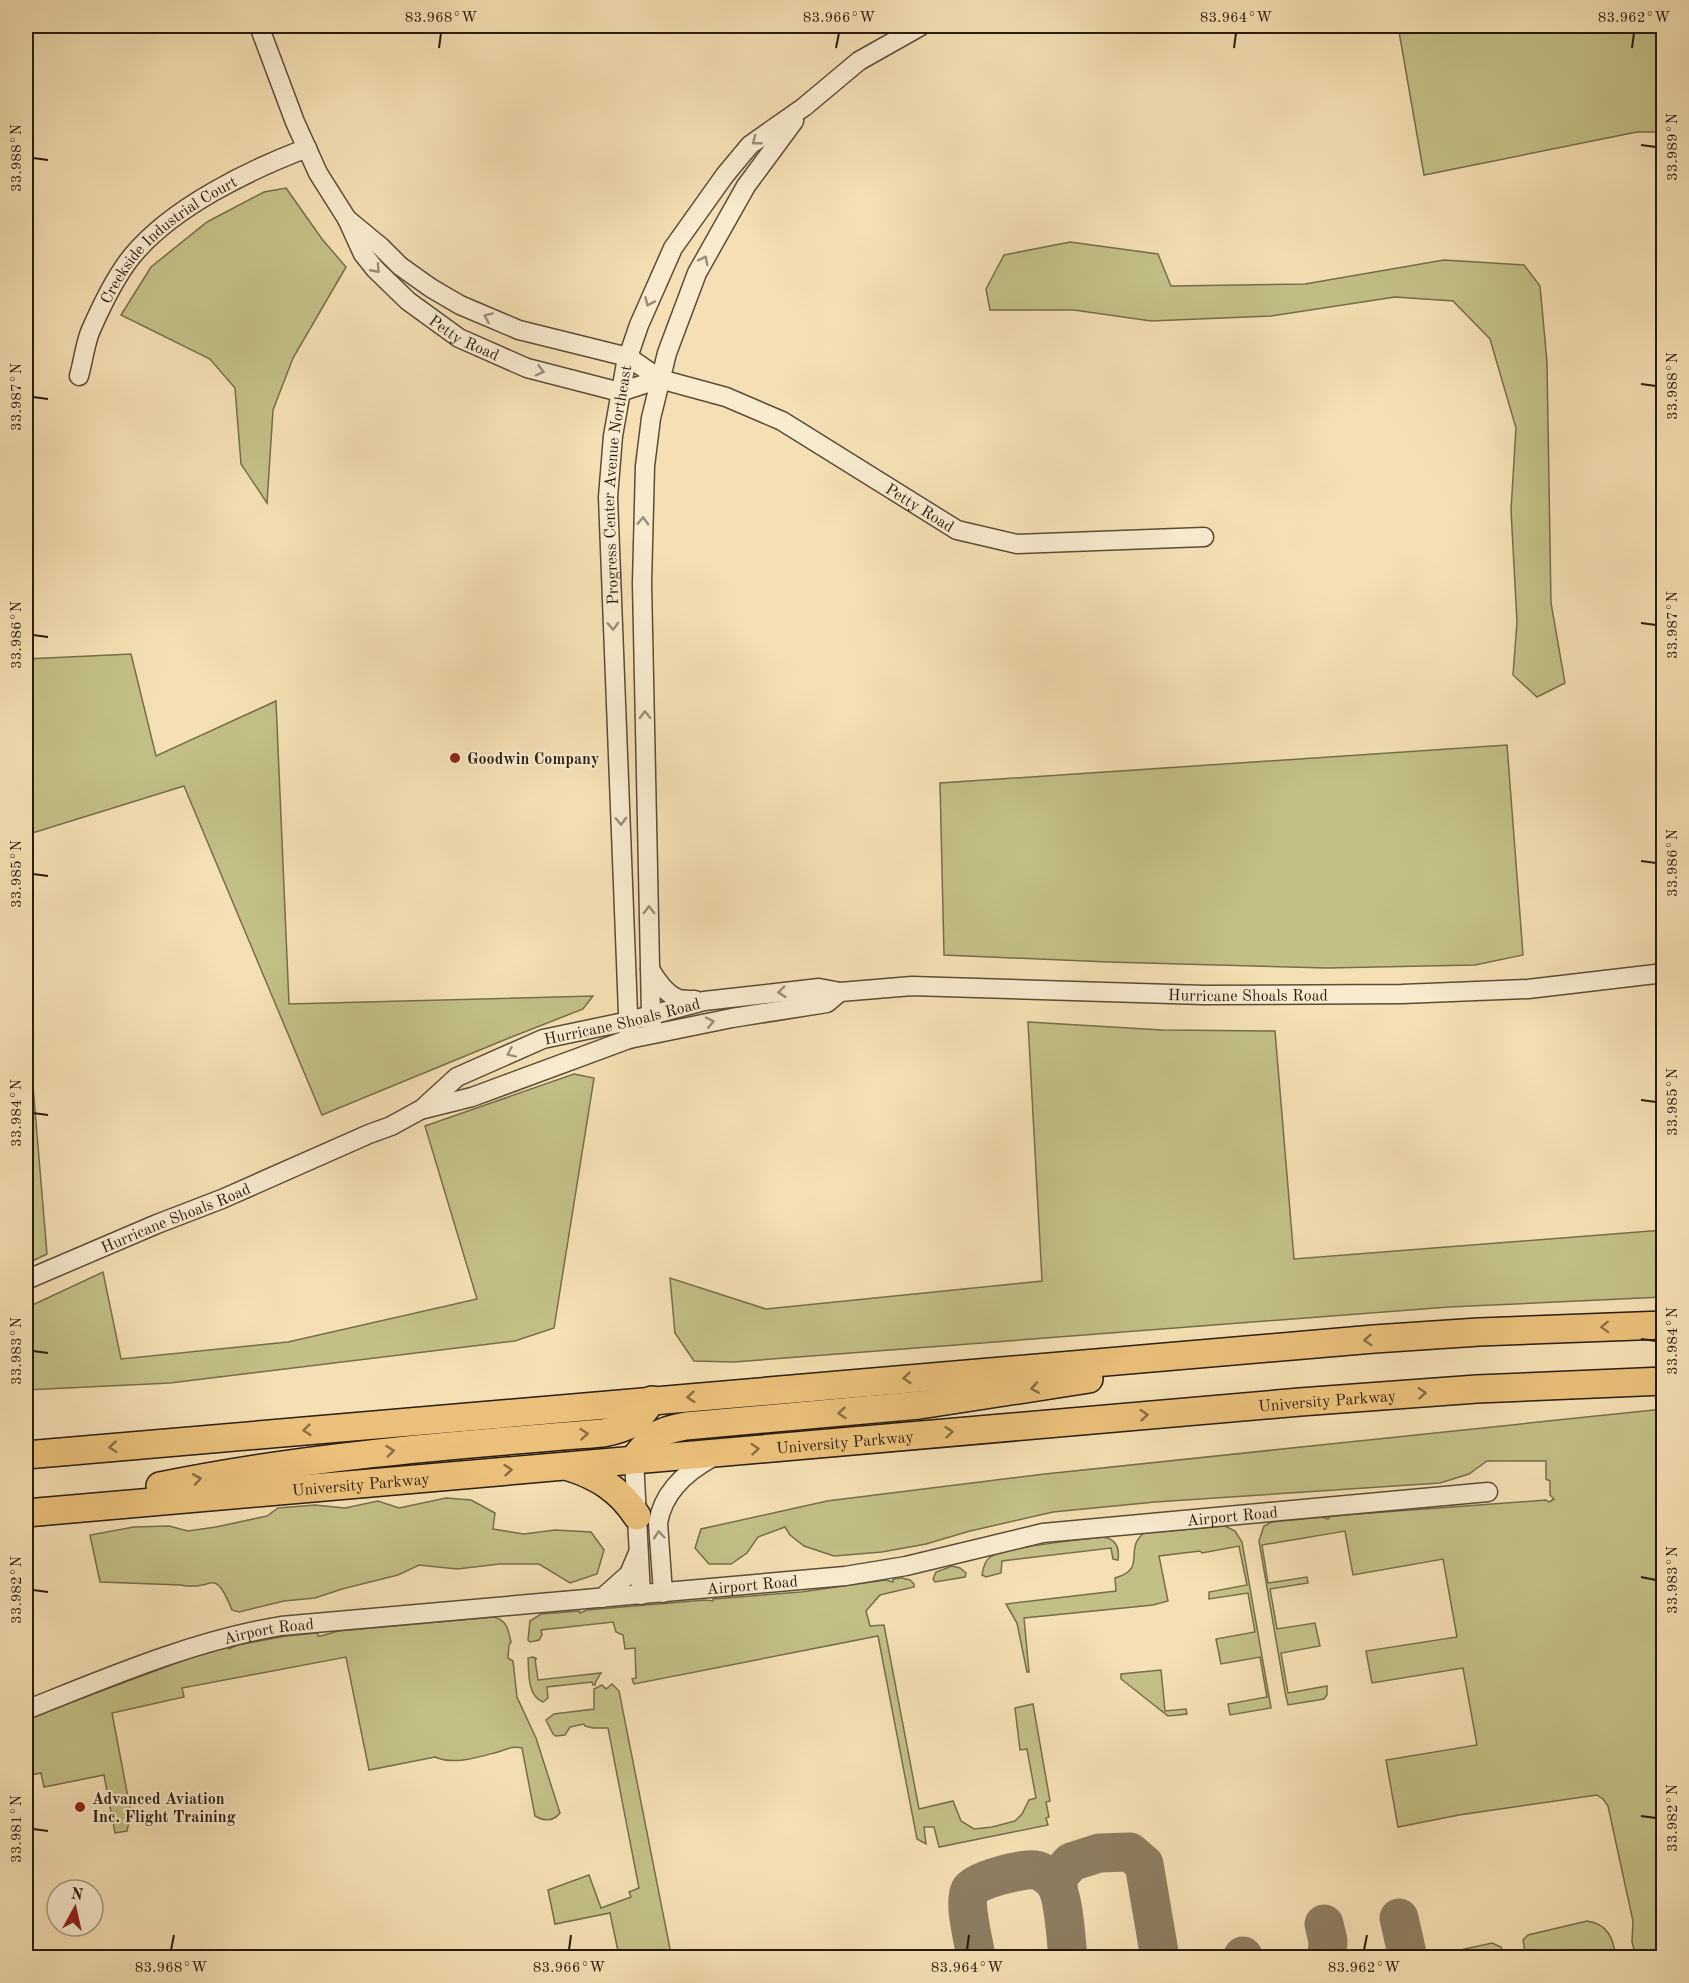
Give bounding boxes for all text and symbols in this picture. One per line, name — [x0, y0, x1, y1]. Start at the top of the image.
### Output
text: 83.968°W — [405, 11, 477, 26]
text: 83.966°W — [803, 11, 875, 26]
text: 83.964°W — [1200, 11, 1272, 26]
text: 83.962°W — [1598, 11, 1670, 26]
text: 33.989°N — [1666, 113, 1681, 181]
text: 33.988°N — [10, 124, 25, 192]
one-way arrow — [752, 134, 763, 145]
street label: Creekside Industrial Court — [99, 174, 240, 307]
one-way arrow — [697, 256, 708, 266]
one-way arrow — [369, 263, 380, 273]
one-way arrow — [644, 296, 656, 307]
one-way arrow — [484, 312, 495, 324]
street label: Petty Road — [425, 313, 501, 365]
text: 33.988°N — [1666, 352, 1681, 420]
text: 33.987°N — [10, 363, 25, 431]
one-way arrow — [534, 363, 544, 376]
street label: Progress Center Avenue Northeast — [602, 364, 636, 605]
street label: Petty Road — [882, 482, 956, 536]
one-way arrow — [637, 516, 650, 525]
text: 33.987°N — [1666, 591, 1681, 659]
text: 33.986°N — [10, 601, 25, 669]
one-way arrow — [606, 621, 619, 630]
one-way arrow — [638, 711, 651, 720]
marker: Goodwin Company — [448, 751, 462, 765]
place label: Goodwin Company — [467, 752, 599, 768]
one-way arrow — [614, 816, 627, 825]
text: 33.986°N — [1666, 829, 1681, 897]
text: 33.985°N — [10, 840, 25, 908]
one-way arrow — [643, 906, 655, 915]
one-way arrow — [778, 985, 787, 998]
street label: Hurricane Shoals Road — [1168, 988, 1328, 1005]
street label: Hurricane Shoals Road — [543, 996, 702, 1049]
one-way arrow — [705, 1016, 715, 1029]
one-way arrow — [507, 1046, 518, 1058]
text: 33.985°N — [1666, 1068, 1681, 1136]
text: 33.984°N — [10, 1079, 25, 1147]
street label: Hurricane Shoals Road — [99, 1181, 253, 1257]
text: 33.984°N — [1666, 1307, 1681, 1375]
text: 33.983°N — [10, 1317, 25, 1385]
one-way arrow — [1601, 1320, 1610, 1333]
one-way arrow — [1364, 1333, 1373, 1346]
one-way arrow — [902, 1372, 911, 1385]
one-way arrow — [1031, 1381, 1040, 1393]
one-way arrow — [1417, 1387, 1426, 1400]
street label: University Parkway — [1258, 1389, 1397, 1416]
one-way arrow — [687, 1390, 696, 1403]
one-way arrow — [837, 1406, 847, 1419]
one-way arrow — [1139, 1409, 1148, 1422]
one-way arrow — [303, 1424, 312, 1437]
one-way arrow — [945, 1426, 954, 1439]
one-way arrow — [579, 1428, 588, 1441]
street label: University Parkway — [776, 1430, 915, 1458]
one-way arrow — [109, 1440, 118, 1453]
one-way arrow — [751, 1443, 760, 1456]
one-way arrow — [385, 1445, 394, 1458]
one-way arrow — [504, 1464, 513, 1477]
street label: University Parkway — [291, 1472, 431, 1500]
one-way arrow — [191, 1473, 201, 1486]
street label: Airport Road — [1186, 1505, 1279, 1530]
one-way arrow — [652, 1530, 665, 1539]
text: 33.983°N — [1666, 1546, 1681, 1614]
text: 33.982°N — [10, 1556, 25, 1624]
street label: Airport Road — [706, 1574, 799, 1598]
street label: Airport Road — [222, 1617, 315, 1648]
text: 33.982°N — [1666, 1784, 1681, 1852]
place label: Advanced Aviation Inc. Flight Training — [92, 1792, 236, 1826]
text: 33.981°N — [10, 1795, 25, 1863]
marker: Advanced Aviation Inc. Flight Training — [73, 1800, 87, 1814]
north arrow — [45, 1878, 105, 1938]
text: N — [70, 1886, 85, 1904]
text: 83.968°W — [135, 1961, 207, 1976]
text: 83.966°W — [533, 1961, 605, 1976]
text: 83.964°W — [931, 1961, 1003, 1976]
text: 83.962°W — [1328, 1961, 1400, 1976]

